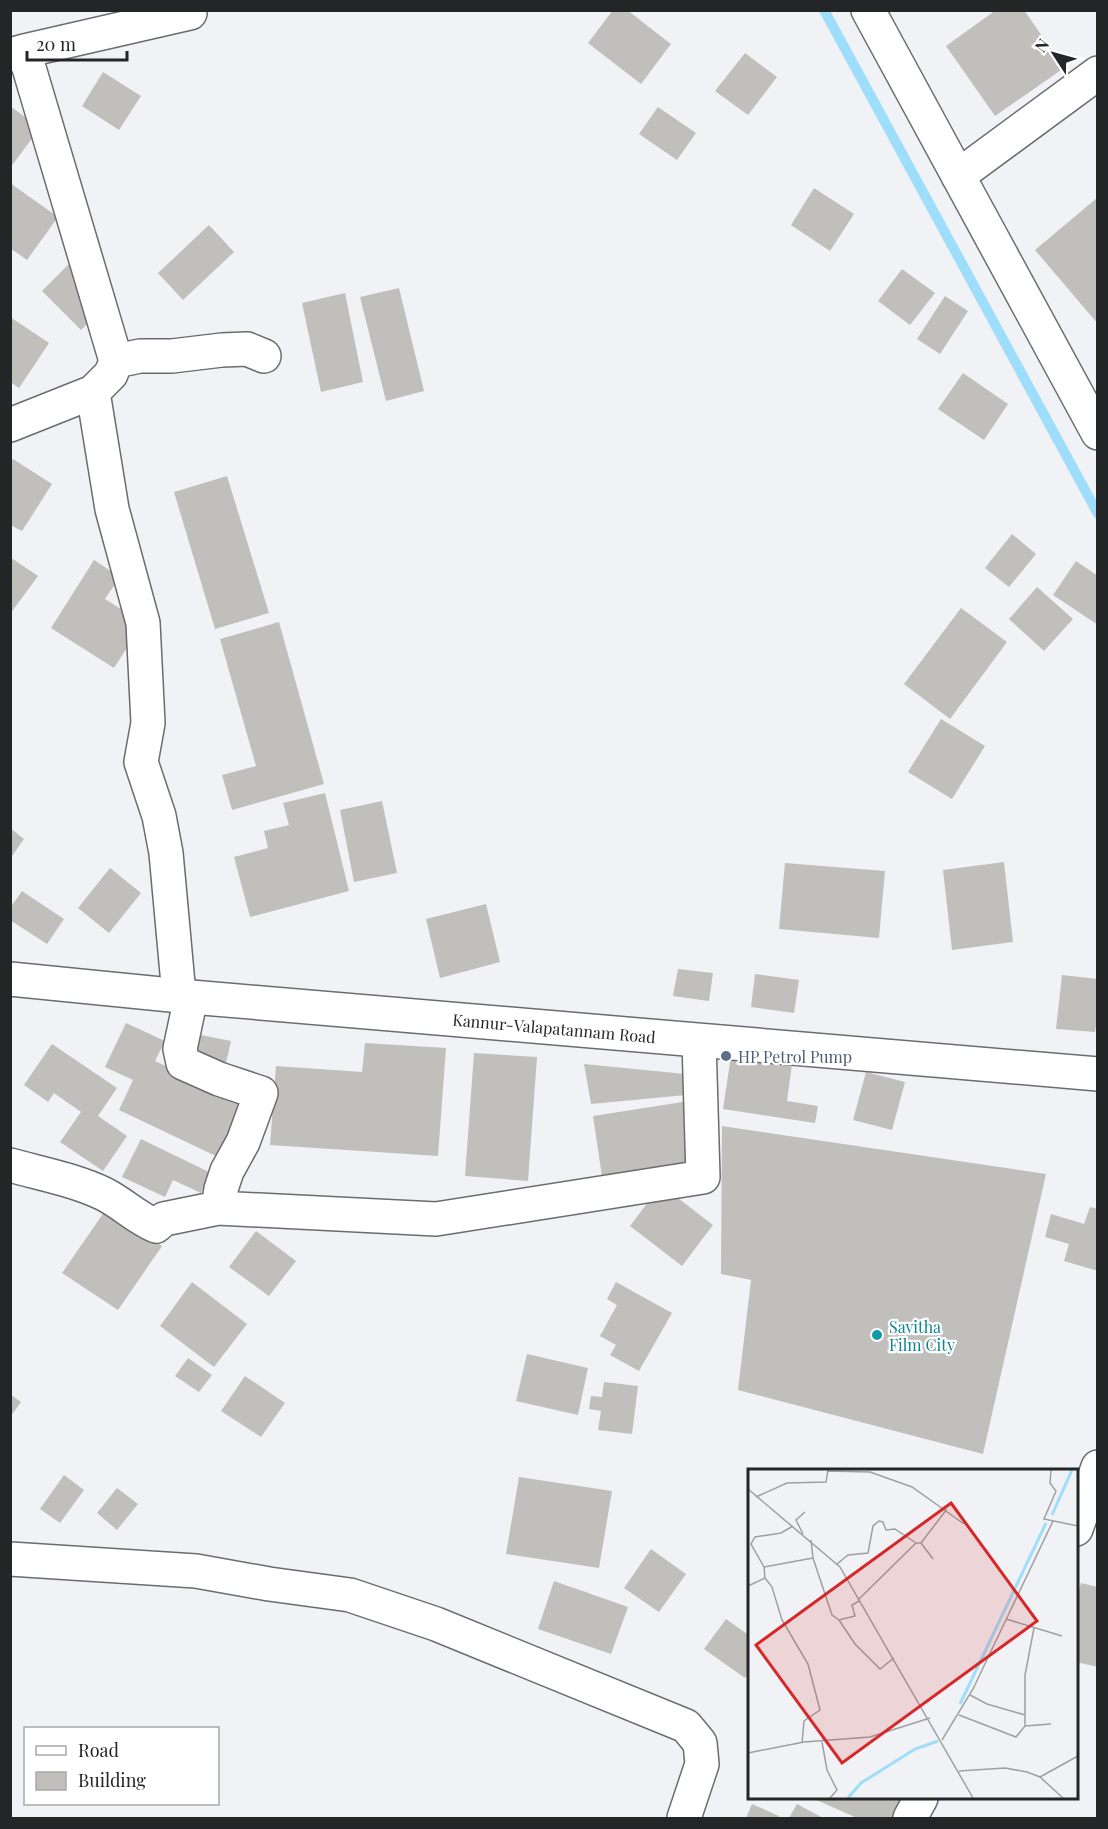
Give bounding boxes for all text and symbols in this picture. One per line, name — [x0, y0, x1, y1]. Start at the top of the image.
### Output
scale bar — [27, 24, 128, 62]
north arrow — [1024, 24, 1084, 84]
text: 20 m — [36, 32, 76, 56]
text: N — [1030, 34, 1054, 56]
street label: Kannur-Valapatannam Road — [452, 1009, 656, 1047]
place label: HP Petrol Pump — [738, 1046, 852, 1067]
marker: HP Petrol Pump — [719, 1049, 733, 1063]
place label: Savitha Film City — [889, 1316, 955, 1355]
marker: Savitha Film City — [870, 1328, 884, 1342]
inset map — [748, 1469, 1078, 1799]
legend — [24, 1727, 219, 1805]
text: Road — [78, 1738, 119, 1762]
text: Building — [78, 1768, 146, 1792]

